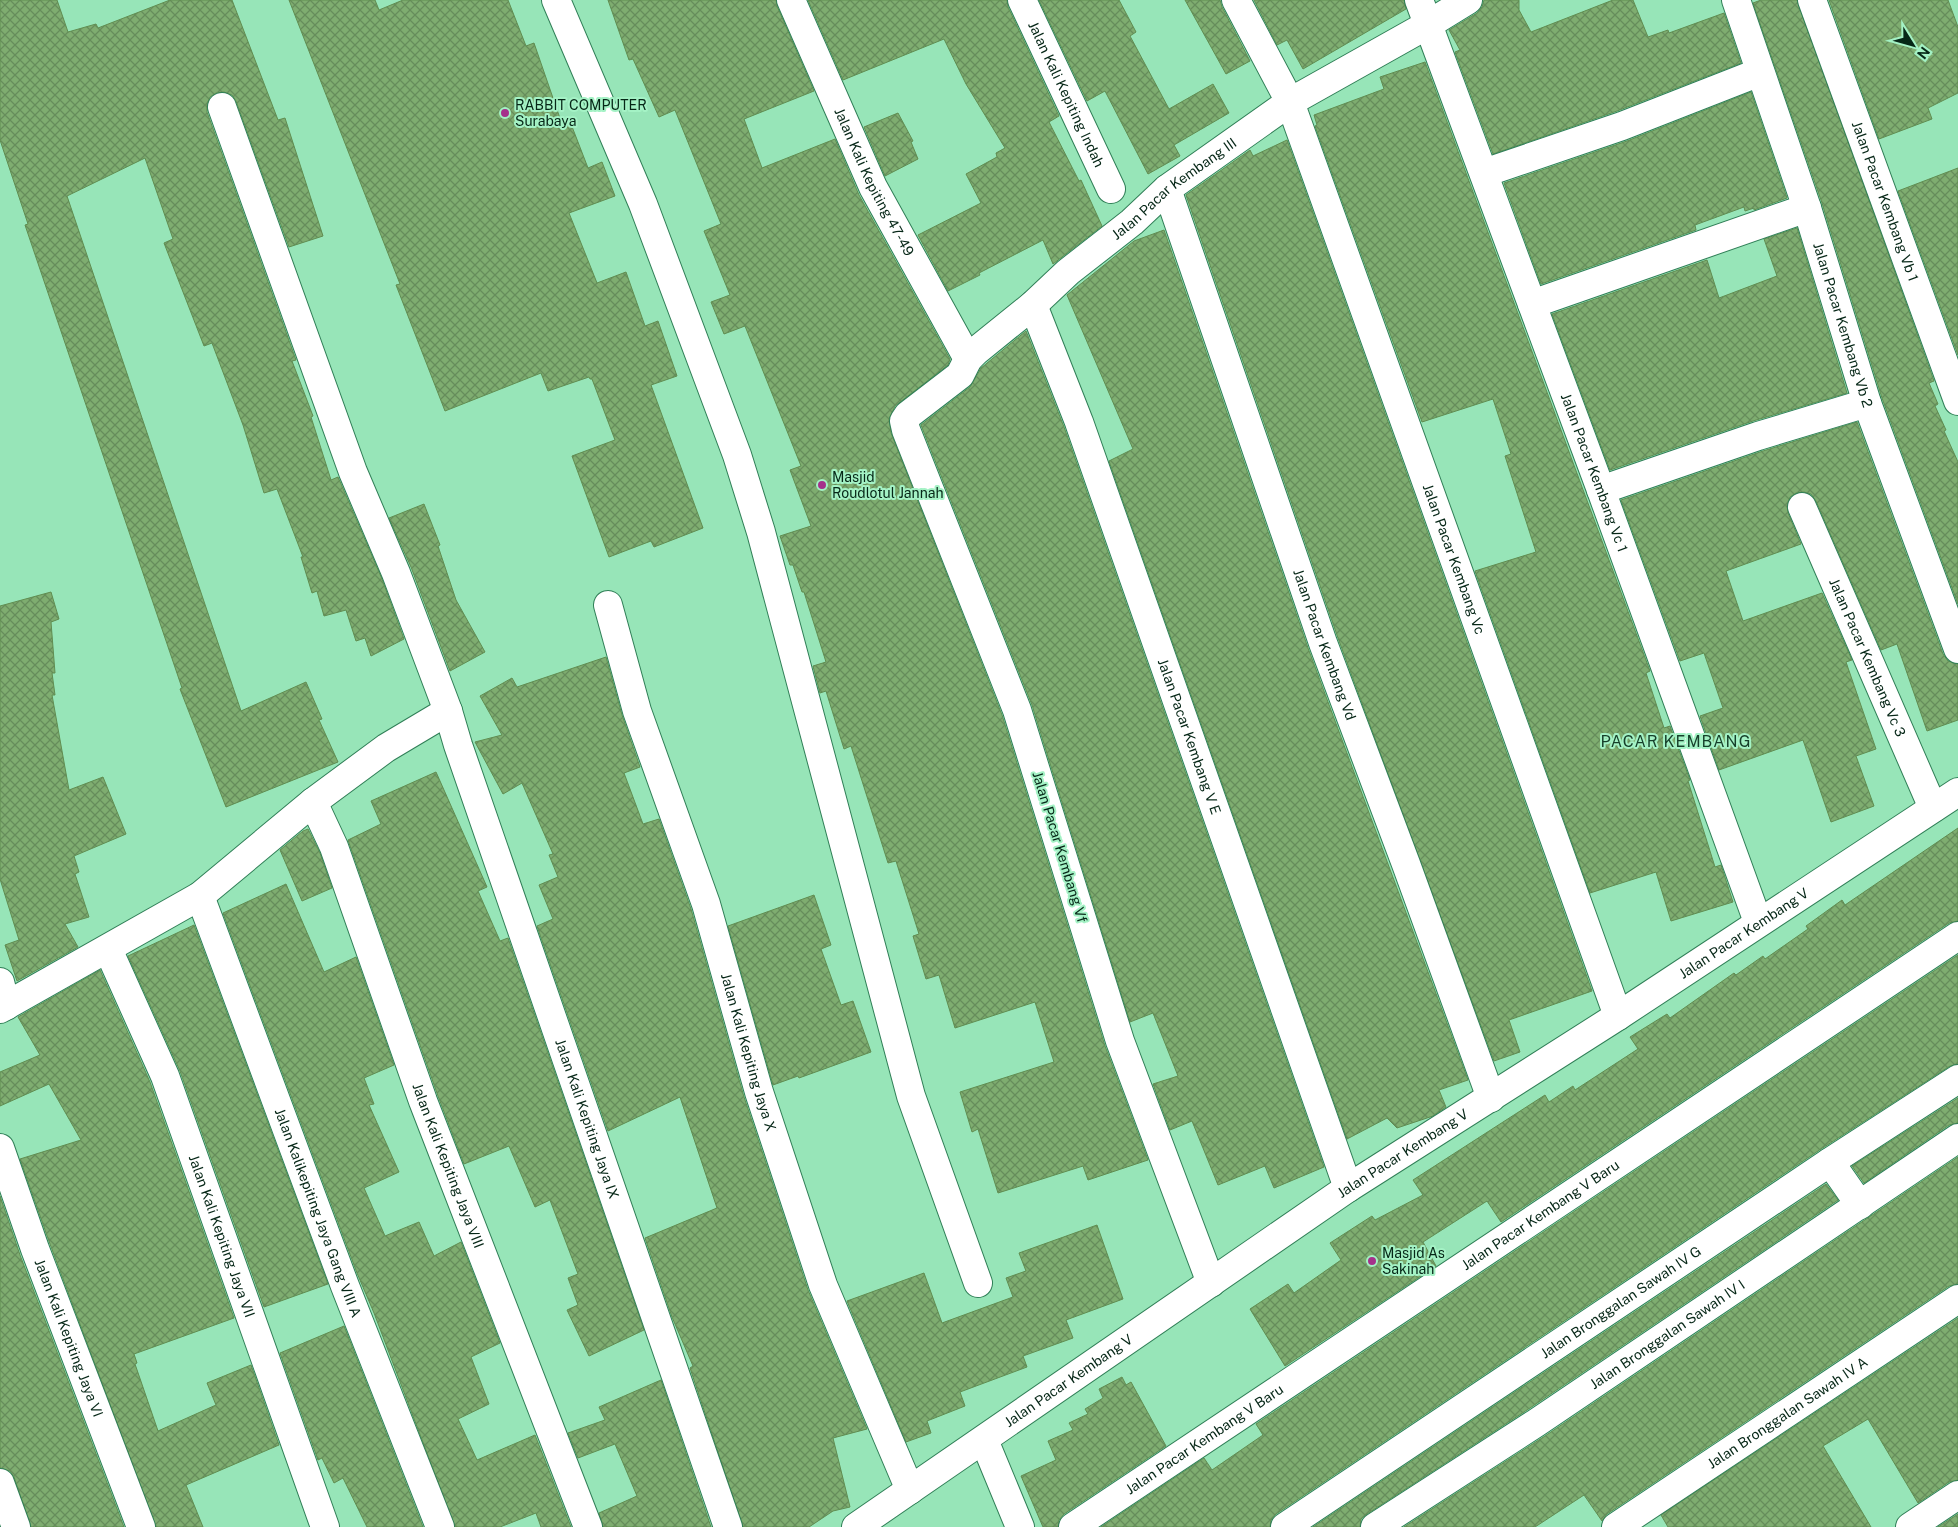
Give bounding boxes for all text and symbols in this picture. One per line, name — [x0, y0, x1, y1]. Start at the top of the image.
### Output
street label: Jalan Kali Kepiting Indah — [1025, 19, 1107, 170]
north arrow — [1888, 20, 1938, 70]
text: N — [1914, 44, 1933, 62]
place label: RABBIT COMPUTER Surabaya — [515, 97, 647, 129]
street label: Jalan Kali Kepiting 47-49 — [831, 105, 918, 259]
marker: RABBIT COMPUTER Surabaya — [499, 107, 511, 119]
street label: Jalan Pacar Kembang Vb 1 — [1849, 119, 1922, 283]
street label: Jalan Pacar Kembang III — [1109, 135, 1239, 243]
street label: Jalan Pacar Kembang Vb 2 — [1810, 240, 1876, 409]
street label: Jalan Pacar Kembang Vc 1 — [1558, 391, 1631, 554]
place label: Masjid Roudlotul Jannah — [832, 469, 944, 501]
marker: Masjid Roudlotul Jannah — [816, 479, 828, 491]
street label: Jalan Pacar Kembang Vc — [1420, 482, 1488, 637]
street label: Jalan Pacar Kembang Vd — [1290, 567, 1359, 722]
street label: Jalan Pacar Kembang Vc 3 — [1826, 576, 1909, 739]
street label: Jalan Pacar Kembang V E — [1155, 656, 1224, 816]
district label: PACAR KEMBANG — [1601, 732, 1751, 751]
street label: Jalan Pacar Kembang Vf — [1029, 769, 1091, 925]
street label: Jalan Pacar Kembang V — [1676, 884, 1812, 982]
street label: Jalan Kali Kepiting Jaya X — [718, 971, 780, 1134]
street label: Jalan Kali Kepiting Jaya IX — [552, 1037, 622, 1201]
street label: Jalan Kali Kepiting Jaya VIII — [409, 1081, 487, 1250]
street label: Jalan Pacar Kembang V — [1334, 1105, 1471, 1201]
street label: Jalan Kalikepiting Jaya Gang VIII A — [272, 1106, 365, 1320]
street label: Jalan Kali Kepiting Jaya VII — [186, 1153, 258, 1320]
street label: Jalan Pacar Kembang V Baru — [1459, 1157, 1622, 1273]
street label: Jalan Bronggalan Sawah IV G — [1537, 1243, 1704, 1362]
place label: Masjid As Sakinah — [1382, 1245, 1445, 1277]
marker: Masjid As Sakinah — [1366, 1255, 1378, 1267]
street label: Jalan Kali Kepiting Jaya VI — [32, 1257, 106, 1419]
street label: Jalan Bronggalan Sawah IV I — [1587, 1276, 1748, 1392]
street label: Jalan Pacar Kembang V — [1001, 1331, 1136, 1430]
street label: Jalan Bronggalan Sawah IV A — [1704, 1354, 1871, 1472]
street label: Jalan Pacar Kembang V Baru — [1123, 1381, 1286, 1498]

